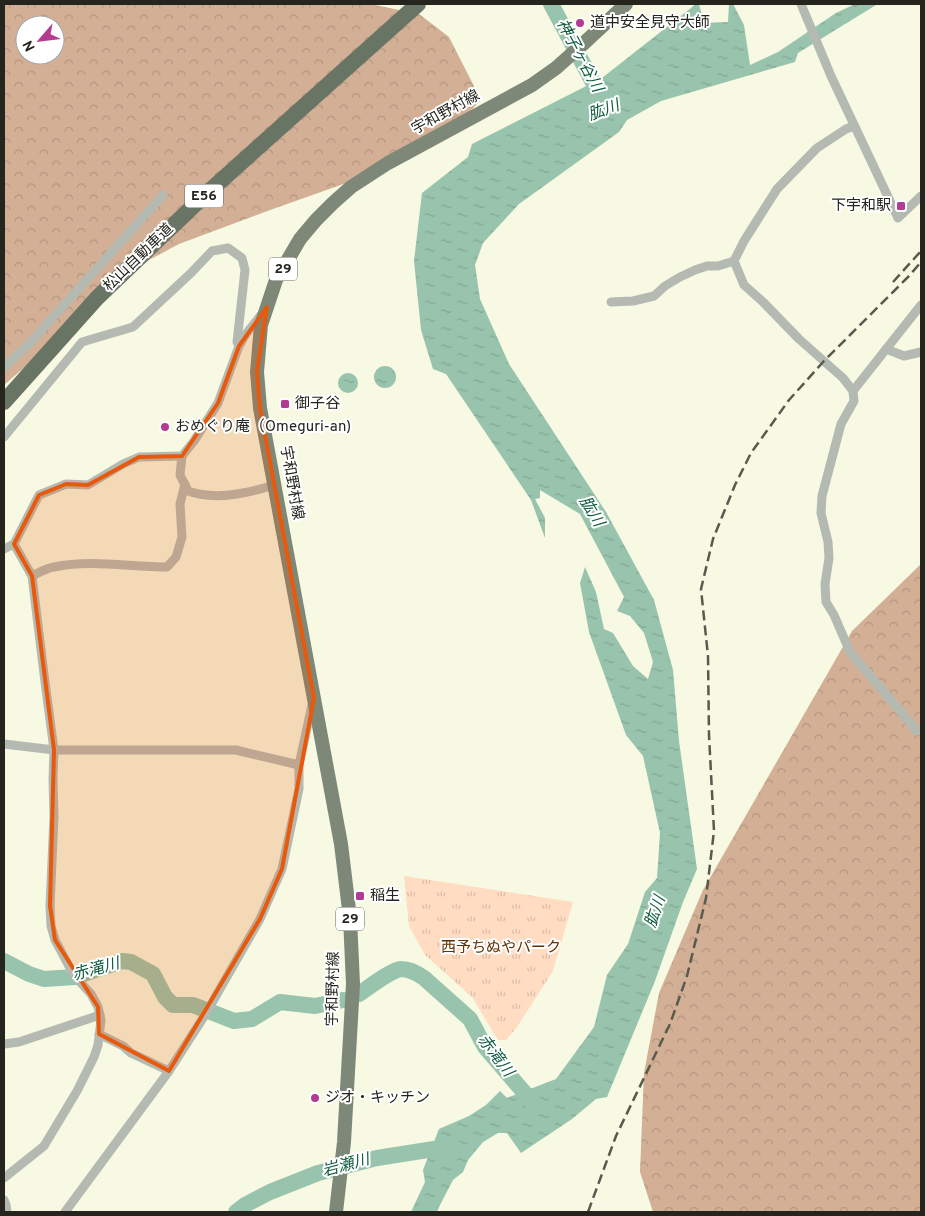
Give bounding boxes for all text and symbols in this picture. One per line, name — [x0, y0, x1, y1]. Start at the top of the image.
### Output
place label: 道中安全見守大師 — [590, 14, 710, 33]
north arrow — [15, 15, 65, 65]
water label: 神子ヶ谷川 — [551, 16, 608, 98]
marker: 道中安全見守大師 — [574, 17, 586, 29]
text: N — [20, 37, 40, 54]
street label: 宇和野村線 — [408, 86, 483, 139]
water label: 肱川 — [586, 95, 624, 126]
road number: E56 — [185, 185, 223, 208]
place label: 下宇和駅 — [831, 197, 891, 216]
marker: 下宇和駅 — [895, 200, 907, 212]
street label: 松山自動車道 — [100, 220, 178, 296]
road number: 29 — [269, 258, 297, 280]
place label: 御子谷 — [295, 395, 340, 414]
marker: 御子谷 — [279, 398, 291, 410]
place label: おめぐり庵（Omeguri-an) — [175, 418, 351, 437]
marker: おめぐり庵（Omeguri-an) — [159, 421, 171, 433]
street label: 宇和野村線 — [275, 444, 308, 522]
water label: 肱川 — [574, 493, 609, 533]
place label: 稲生 — [370, 887, 400, 906]
marker: 稲生 — [354, 890, 366, 902]
water label: 肱川 — [641, 892, 671, 930]
road number: 29 — [336, 908, 364, 931]
park label: 西予ちぬやパーク — [441, 939, 561, 958]
street label: 宇和野村線 — [323, 951, 344, 1027]
water label: 赤滝川 — [70, 954, 124, 986]
water label: 赤滝川 — [473, 1031, 519, 1083]
place label: ジオ・キッチン — [325, 1089, 430, 1108]
marker: ジオ・キッチン — [309, 1092, 321, 1104]
water label: 岩瀬川 — [320, 1150, 374, 1182]

